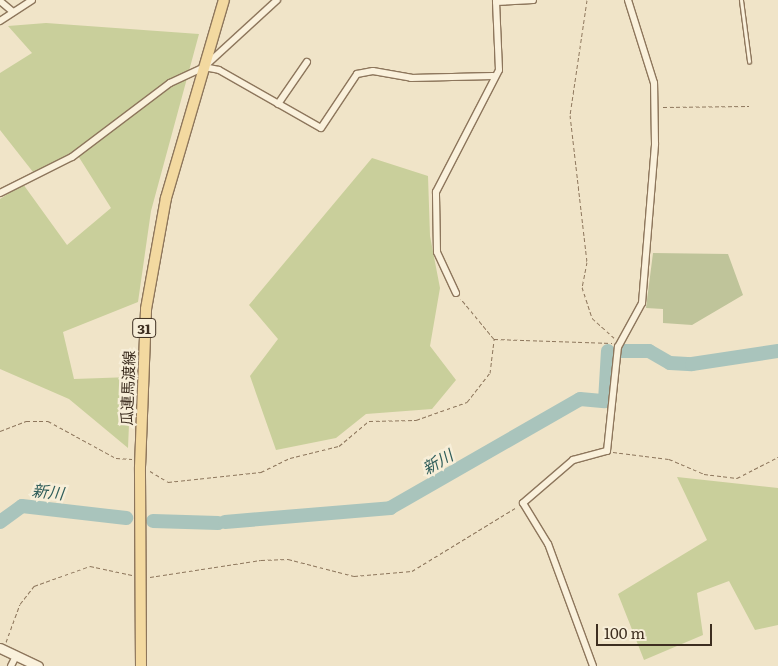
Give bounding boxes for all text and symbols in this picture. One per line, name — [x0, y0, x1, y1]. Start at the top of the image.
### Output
road number: 31 — [132, 316, 156, 339]
street label: 瓜連馬渡線 — [117, 350, 137, 426]
water label: 新川 — [418, 445, 456, 477]
water label: 新川 — [31, 480, 65, 502]
scale bar — [598, 614, 714, 646]
text: 100 m — [604, 621, 645, 644]

